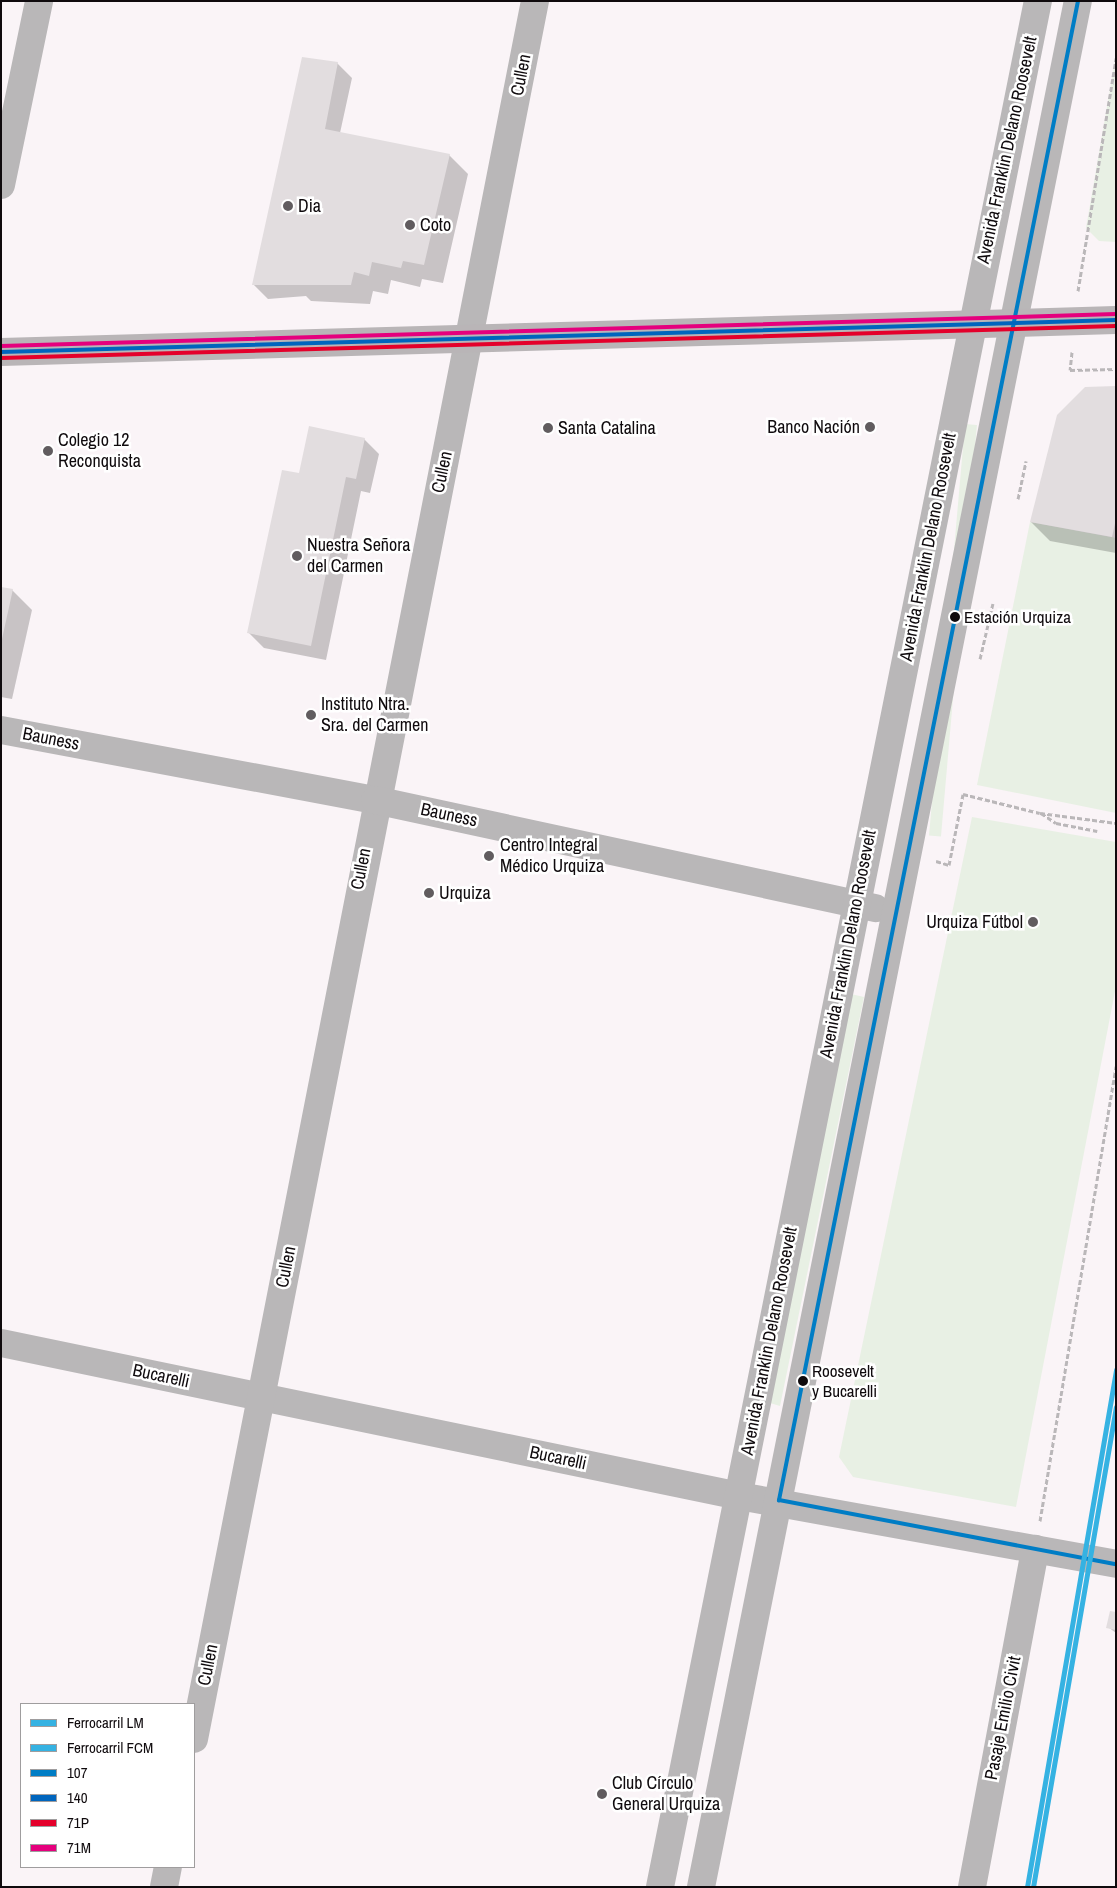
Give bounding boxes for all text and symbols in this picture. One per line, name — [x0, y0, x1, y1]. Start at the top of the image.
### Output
street label: Avenida Franklin Delano Roosevelt — [972, 34, 1042, 266]
street label: Cullen — [506, 52, 536, 98]
place label: Dia — [298, 195, 321, 217]
marker: Dia — [282, 200, 294, 212]
place label: Coto — [420, 214, 451, 236]
marker: Coto — [404, 219, 416, 231]
place label: Banco Nación — [767, 416, 860, 438]
place label: Santa Catalina — [558, 417, 656, 439]
marker: Banco Nación — [864, 421, 876, 433]
marker: Santa Catalina — [542, 422, 554, 434]
place label: Colegio 12 Reconquista — [58, 430, 141, 472]
street label: Avenida Franklin Delano Roosevelt — [895, 431, 961, 663]
marker: Colegio 12 Reconquista — [42, 445, 54, 457]
street label: Cullen — [427, 449, 457, 495]
place label: Nuestra Señora del Carmen — [307, 535, 410, 578]
marker: Nuestra Señora del Carmen — [291, 550, 303, 562]
place label: Estación Urquiza — [964, 607, 1071, 627]
marker: Estación Urquiza — [950, 612, 960, 622]
place label: Instituto Ntra. Sra. del Carmen — [321, 694, 428, 736]
marker: Instituto Ntra. Sra. del Carmen — [305, 709, 317, 721]
street label: Bauness — [21, 723, 81, 755]
street label: Bauness — [419, 798, 479, 832]
street label: Avenida Franklin Delano Roosevelt — [815, 828, 881, 1060]
place label: Centro Integral Médico Urquiza — [500, 835, 604, 878]
street label: Cullen — [346, 846, 376, 892]
marker: Centro Integral Médico Urquiza — [482, 849, 496, 863]
place label: Urquiza — [439, 882, 491, 904]
marker: Urquiza — [423, 887, 435, 899]
place label: Urquiza Fútbol — [926, 911, 1023, 933]
marker: Urquiza Fútbol — [1027, 916, 1039, 928]
street label: Avenida Franklin Delano Roosevelt — [736, 1225, 802, 1457]
street label: Cullen — [271, 1244, 301, 1290]
street label: Bucarelli — [131, 1359, 191, 1393]
place label: Roosevelt y Bucarelli — [812, 1361, 877, 1401]
marker: Roosevelt y Bucarelli — [798, 1376, 808, 1386]
street label: Bucarelli — [528, 1441, 588, 1475]
street label: Cullen — [193, 1642, 223, 1688]
street label: Pasaje Emilio Civit — [980, 1654, 1026, 1782]
legend — [20, 1703, 195, 1868]
text: Ferrocarril LM — [67, 1712, 144, 1733]
text: Ferrocarril FCM — [67, 1737, 153, 1758]
text: 107 — [67, 1762, 88, 1783]
place label: Club Círculo General Urquiza — [612, 1773, 720, 1816]
text: 140 — [67, 1787, 88, 1808]
marker: Club Círculo General Urquiza — [596, 1788, 608, 1800]
text: 71P — [67, 1812, 89, 1833]
text: 71M — [67, 1837, 91, 1858]

